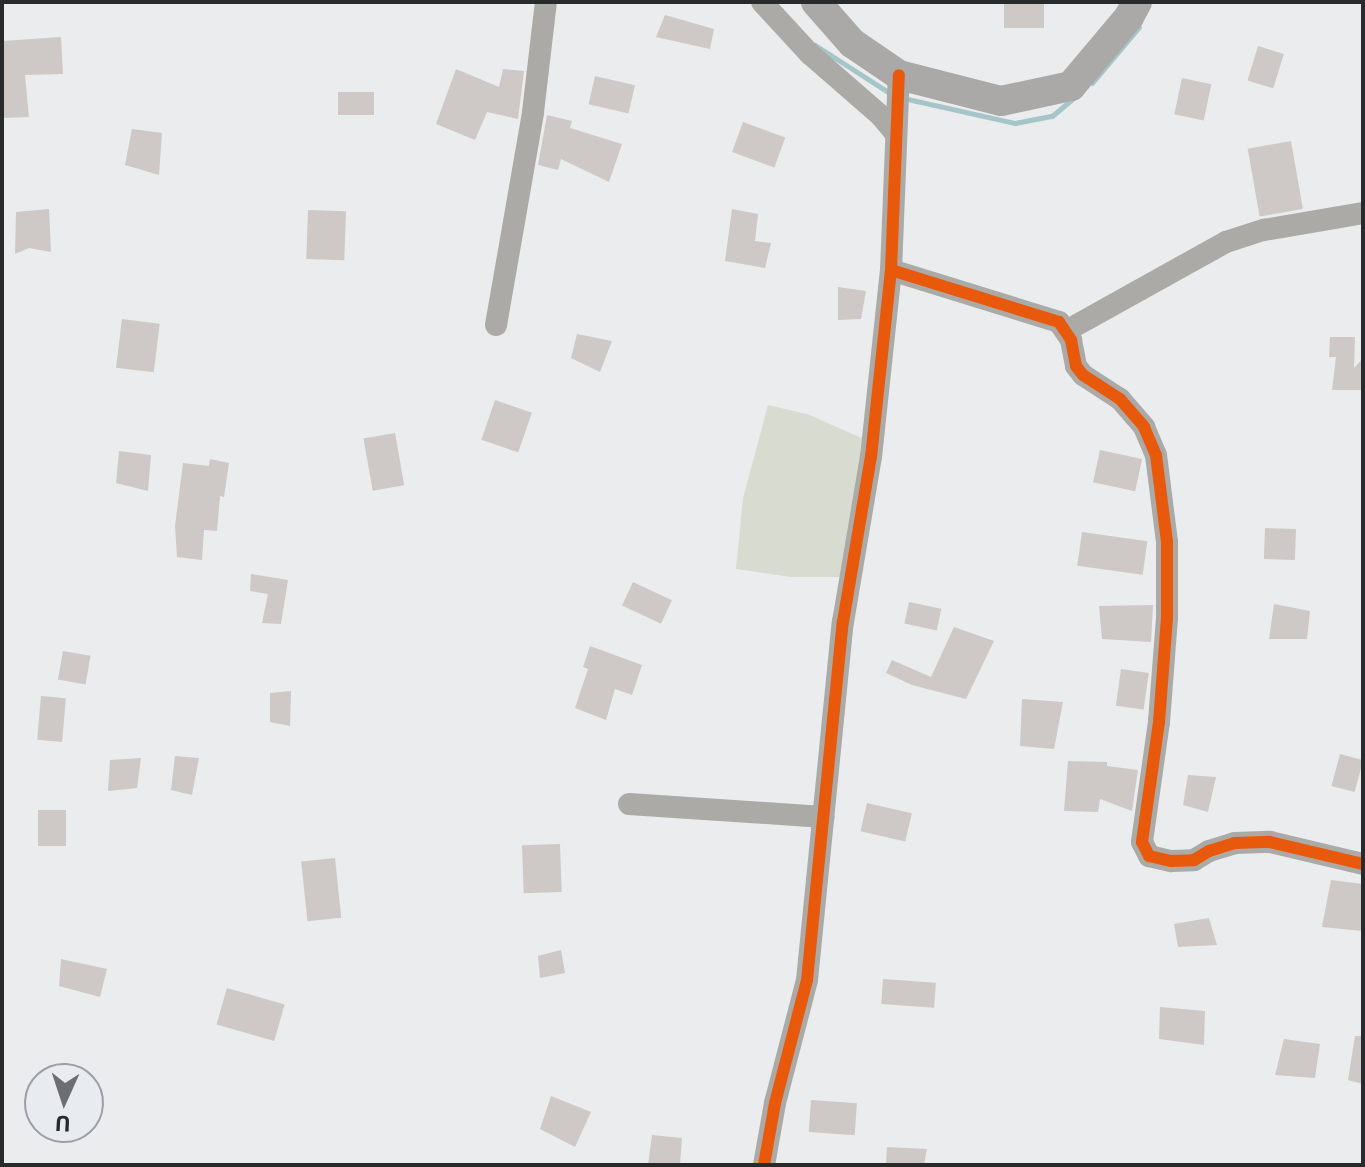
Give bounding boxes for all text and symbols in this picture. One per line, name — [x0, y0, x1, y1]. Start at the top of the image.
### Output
north arrow — [24, 1063, 104, 1143]
text: U — [55, 1112, 71, 1138]

